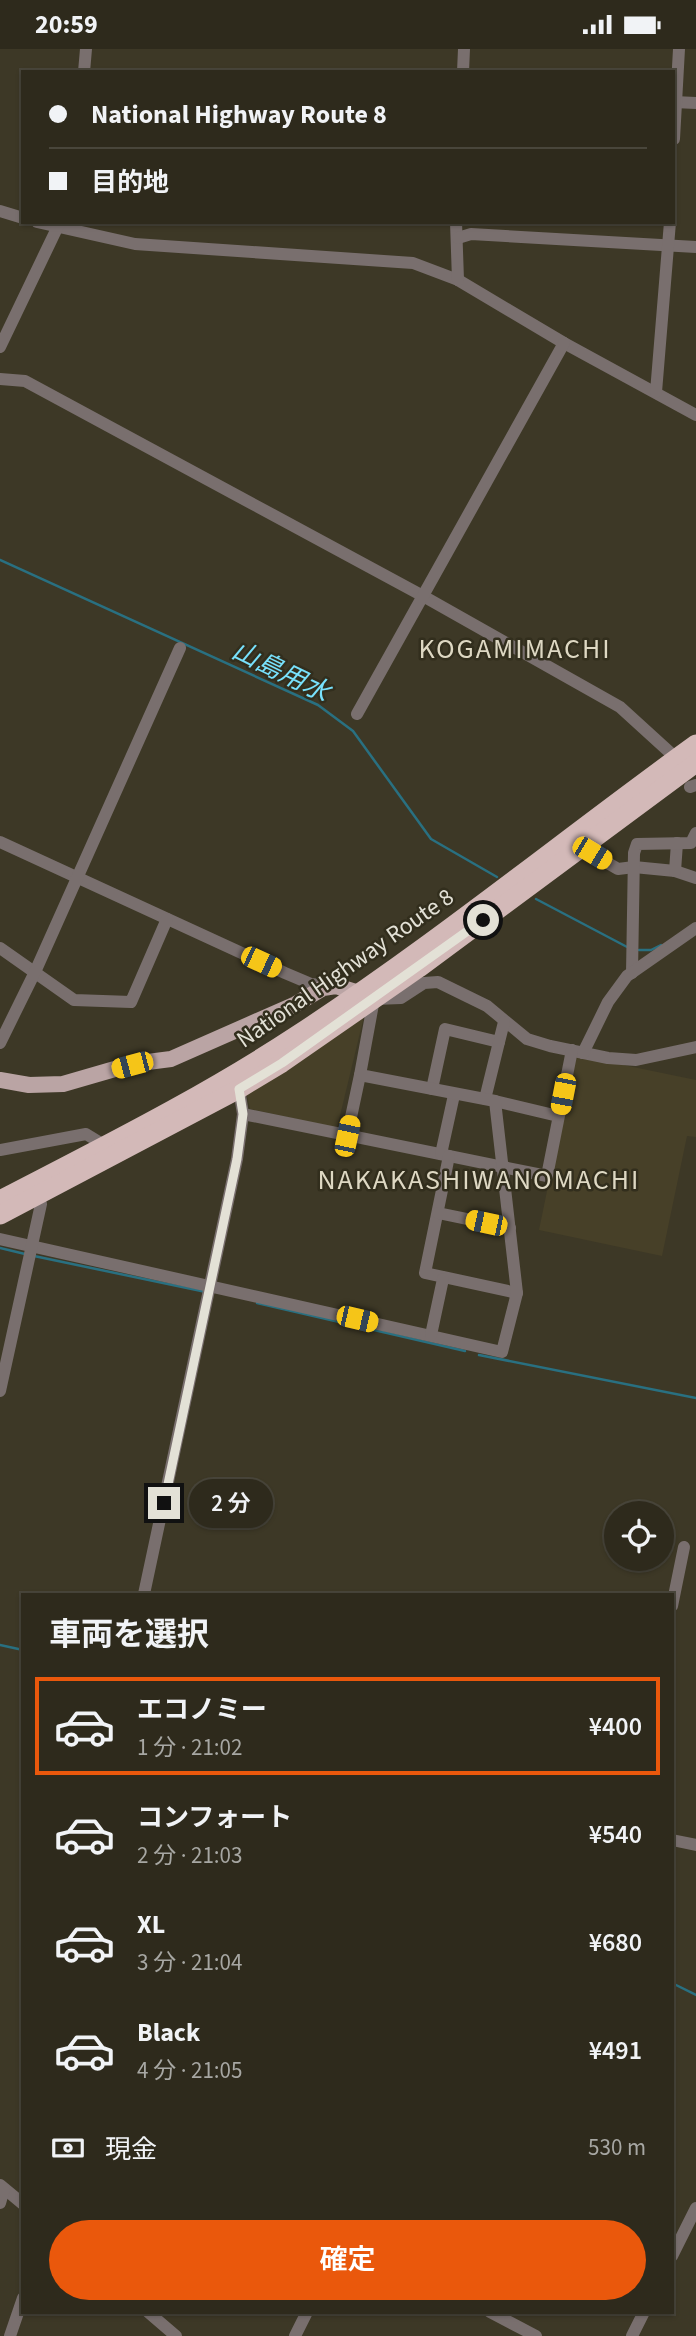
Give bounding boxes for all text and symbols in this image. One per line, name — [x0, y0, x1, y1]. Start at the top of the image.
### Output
text: 20:59 — [35, 6, 98, 43]
text: National Highway Route 8 — [91, 96, 387, 133]
text: 目的地 — [91, 164, 169, 201]
district label: KOGAMIMACHI — [418, 629, 612, 669]
water label: 山島用水 — [226, 632, 338, 712]
car — [569, 833, 616, 873]
street label: National Highway Route 8 — [230, 880, 461, 1057]
route start — [467, 904, 499, 936]
car — [238, 944, 285, 980]
car — [109, 1049, 156, 1081]
car — [549, 1071, 578, 1117]
car — [333, 1113, 362, 1159]
district label: NAKAKASHIWANOMACHI — [318, 1160, 640, 1200]
car — [464, 1208, 509, 1238]
car — [335, 1304, 380, 1334]
callout: 2 分 — [188, 1479, 272, 1527]
route end — [148, 1487, 180, 1519]
text: 2 分 — [211, 1487, 251, 1520]
map controls — [604, 1501, 674, 1571]
button: locate — [604, 1501, 674, 1571]
text: 車両を選択 — [49, 1612, 209, 1658]
text: エコノミー — [137, 1691, 267, 1728]
icon: car — [53, 1695, 116, 1758]
text: ¥400 — [589, 1708, 642, 1745]
text: 1 分 · 21:02 — [137, 1731, 242, 1764]
text: コンフォート — [137, 1799, 292, 1836]
icon: car — [53, 1803, 116, 1866]
text: ¥540 — [589, 1816, 642, 1853]
text: 2 分 · 21:03 — [137, 1839, 242, 1872]
text: XL — [137, 1906, 165, 1943]
icon: car — [53, 1911, 116, 1974]
text: ¥680 — [589, 1924, 642, 1961]
text: 3 分 · 21:04 — [137, 1946, 242, 1979]
text: Black — [137, 2014, 200, 2051]
icon: car — [53, 2019, 116, 2082]
text: ¥491 — [589, 2032, 642, 2069]
text: 4 分 · 21:05 — [137, 2054, 242, 2087]
icon: cash — [49, 2129, 87, 2167]
text: 現金 — [105, 2131, 157, 2168]
text: 530 m — [588, 2131, 646, 2164]
button: 確定 — [49, 2220, 646, 2300]

